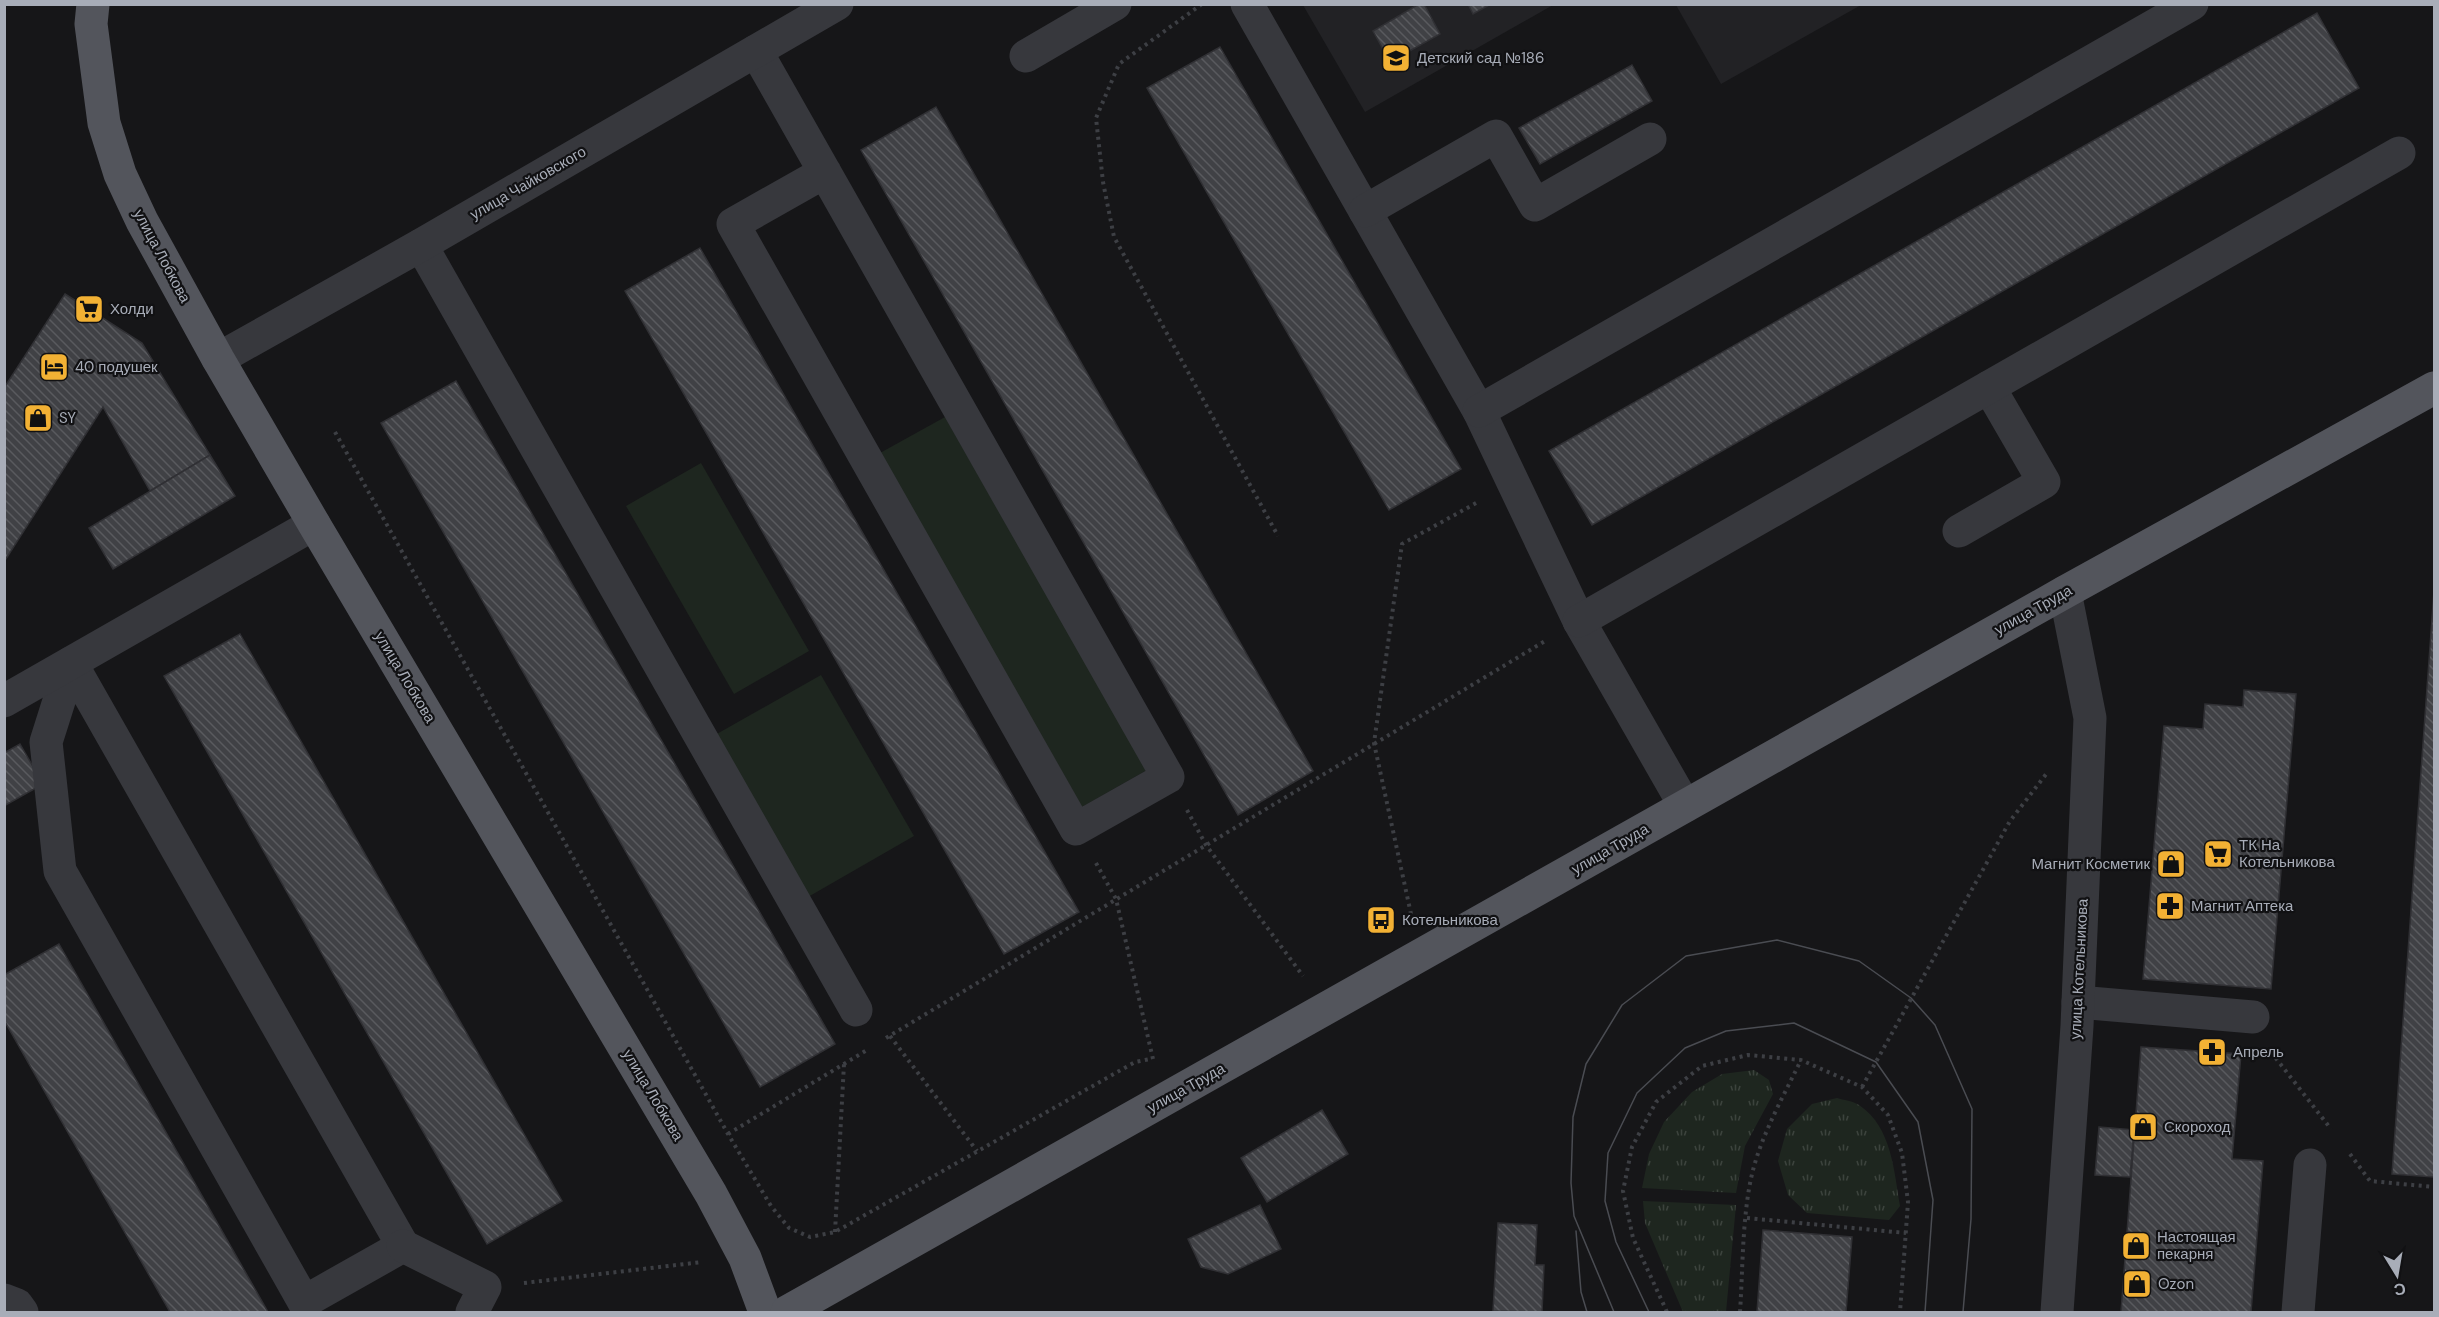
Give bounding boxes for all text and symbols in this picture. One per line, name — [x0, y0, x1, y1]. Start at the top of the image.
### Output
school or university icon: Детский сад №186 — [1380, 42, 1412, 74]
place label: Детский сад №186 — [1417, 48, 1544, 68]
street label: улица Чайковского — [466, 142, 590, 224]
street label: улица Лобкова — [129, 206, 195, 307]
supermarket icon: Холди — [73, 293, 105, 325]
place label: Холди — [110, 299, 154, 319]
hotel icon: 40 подушек — [38, 351, 70, 383]
place label: 40 подушек — [75, 357, 158, 377]
shop icon: SY — [22, 402, 54, 434]
place label: SY — [59, 408, 76, 428]
street label: улица Труда — [1991, 580, 2076, 640]
street label: улица Лобкова — [370, 628, 440, 727]
street label: улица Труда — [1568, 819, 1653, 879]
place label: ТК На Котельникова — [2239, 835, 2335, 872]
supermarket icon: ТК На Котельникова — [2202, 838, 2234, 870]
shop icon: Магнит Косметик — [2155, 848, 2187, 880]
place label: Магнит Косметик — [2031, 854, 2150, 874]
pharmacy icon: Магнит Аптека — [2154, 890, 2186, 922]
place label: Магнит Аптека — [2191, 896, 2294, 916]
street label: улица Котельникова — [2065, 897, 2093, 1040]
bus stop icon: Котельникова — [1365, 904, 1397, 936]
place label: Котельникова — [1402, 910, 1498, 930]
pharmacy icon: Апрель — [2196, 1036, 2228, 1068]
place label: Апрель — [2233, 1042, 2284, 1062]
street label: улица Лобкова — [618, 1046, 688, 1145]
street label: улица Труда — [1144, 1058, 1229, 1118]
shop icon: Скороход — [2127, 1111, 2159, 1143]
place label: Скороход — [2164, 1117, 2231, 1137]
place label: Настоящая пекарня — [2157, 1227, 2236, 1264]
shop icon: Настоящая пекарня — [2120, 1230, 2152, 1262]
north arrow — [2367, 1245, 2427, 1305]
shop icon: Ozon — [2121, 1268, 2153, 1300]
place label: Ozon — [2158, 1274, 2194, 1294]
text: С — [2392, 1278, 2407, 1301]

